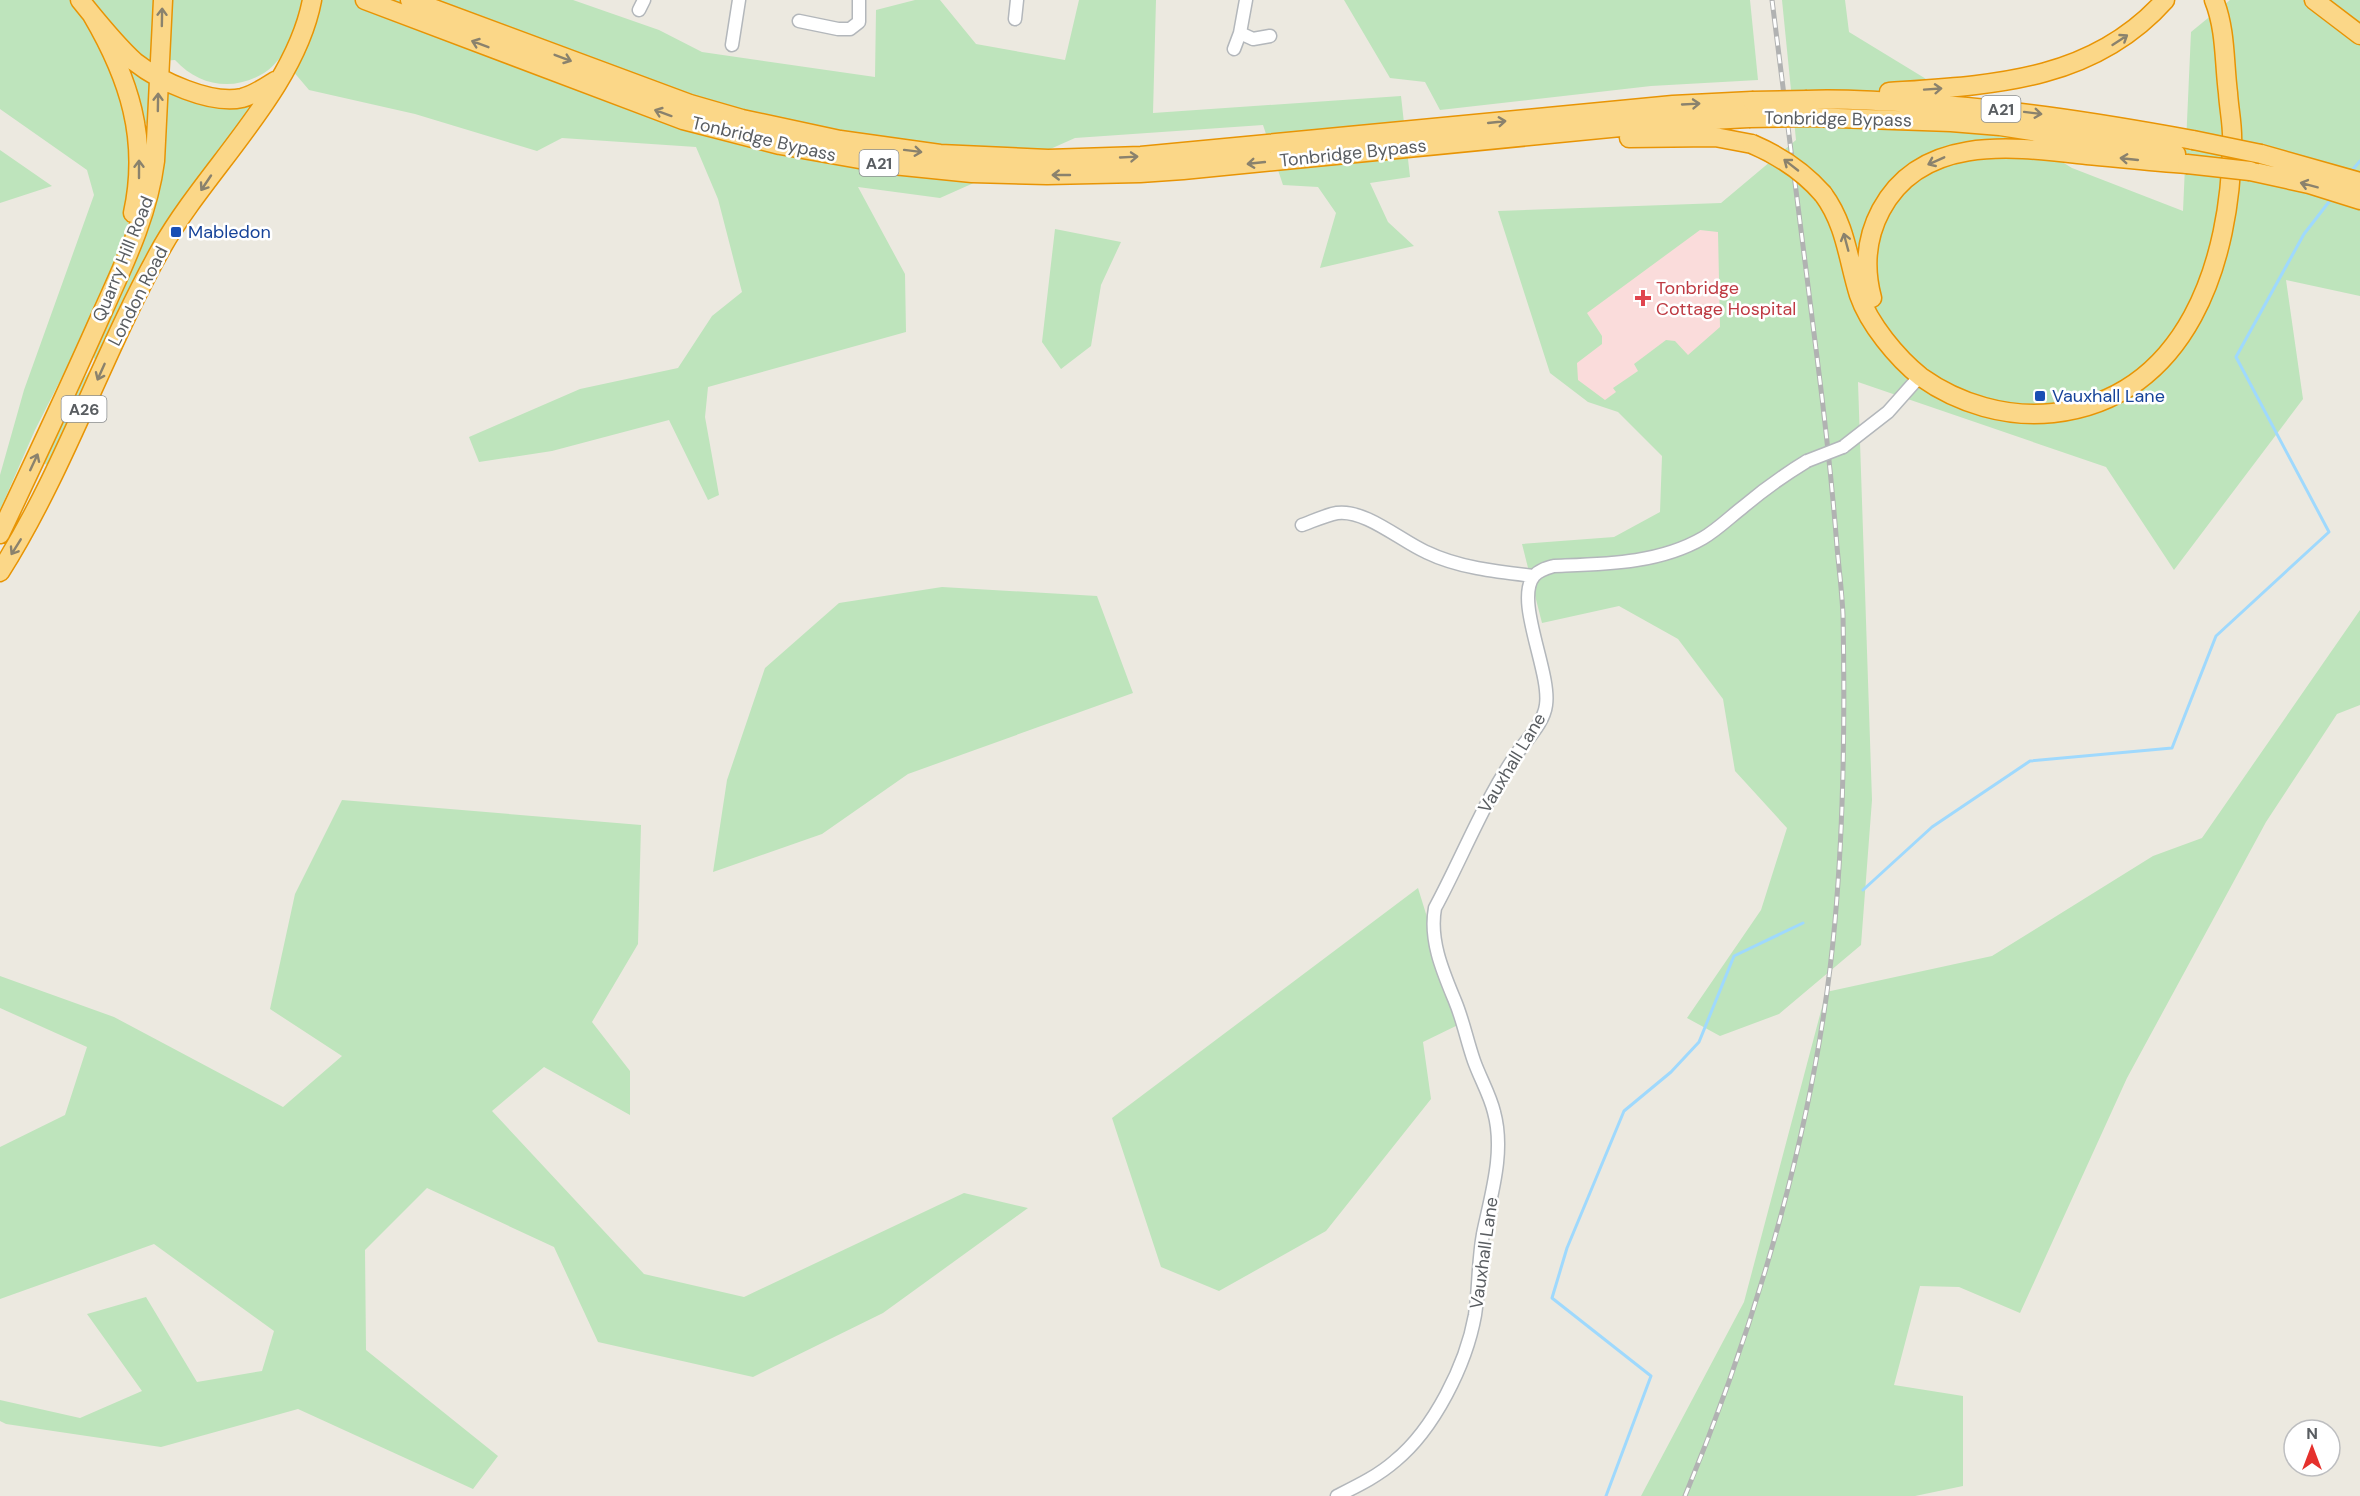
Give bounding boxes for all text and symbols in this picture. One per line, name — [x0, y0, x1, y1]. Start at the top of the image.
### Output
one-way arrow — [157, 8, 168, 28]
one-way arrow — [2111, 34, 2127, 46]
one-way arrow — [472, 38, 490, 49]
one-way arrow — [553, 54, 572, 65]
one-way arrow — [1923, 83, 1943, 94]
one-way arrow — [152, 93, 164, 113]
road number: A21 — [1982, 96, 2020, 122]
one-way arrow — [1680, 98, 1700, 109]
one-way arrow — [654, 106, 673, 117]
street label: Tonbridge Bypass — [1764, 106, 1912, 132]
one-way arrow — [2022, 108, 2042, 119]
street label: Tonbridge Bypass — [689, 111, 839, 167]
one-way arrow — [1486, 116, 1506, 127]
street label: Tonbridge Bypass — [1278, 133, 1428, 173]
one-way arrow — [903, 146, 922, 157]
road number: A21 — [860, 150, 898, 176]
one-way arrow — [1118, 151, 1138, 162]
one-way arrow — [2120, 153, 2140, 164]
one-way arrow — [1928, 155, 1946, 167]
one-way arrow — [1246, 158, 1266, 169]
one-way arrow — [1783, 158, 1799, 171]
one-way arrow — [133, 159, 145, 179]
one-way arrow — [1052, 169, 1072, 181]
one-way arrow — [200, 175, 212, 191]
one-way arrow — [2300, 179, 2319, 190]
street label: Quarry Hill Road — [87, 193, 159, 325]
place label: Mabledon — [188, 220, 271, 244]
marker: Mabledon — [169, 225, 183, 239]
one-way arrow — [1840, 233, 1852, 252]
street label: London Road — [103, 242, 173, 350]
place label: Tonbridge Cottage Hospital — [1656, 276, 1796, 321]
marker: Tonbridge Cottage Hospital — [1634, 289, 1652, 307]
one-way arrow — [94, 362, 106, 380]
place label: Vauxhall Lane — [2052, 384, 2165, 408]
marker: Vauxhall Lane — [2033, 389, 2047, 403]
road number: A26 — [62, 396, 106, 422]
one-way arrow — [28, 454, 40, 472]
one-way arrow — [9, 538, 21, 555]
street label: Vauxhall Lane — [1473, 708, 1551, 818]
street label: Vauxhall Lane — [1464, 1195, 1504, 1311]
north arrow — [2282, 1418, 2342, 1478]
text: N — [2306, 1423, 2318, 1444]

